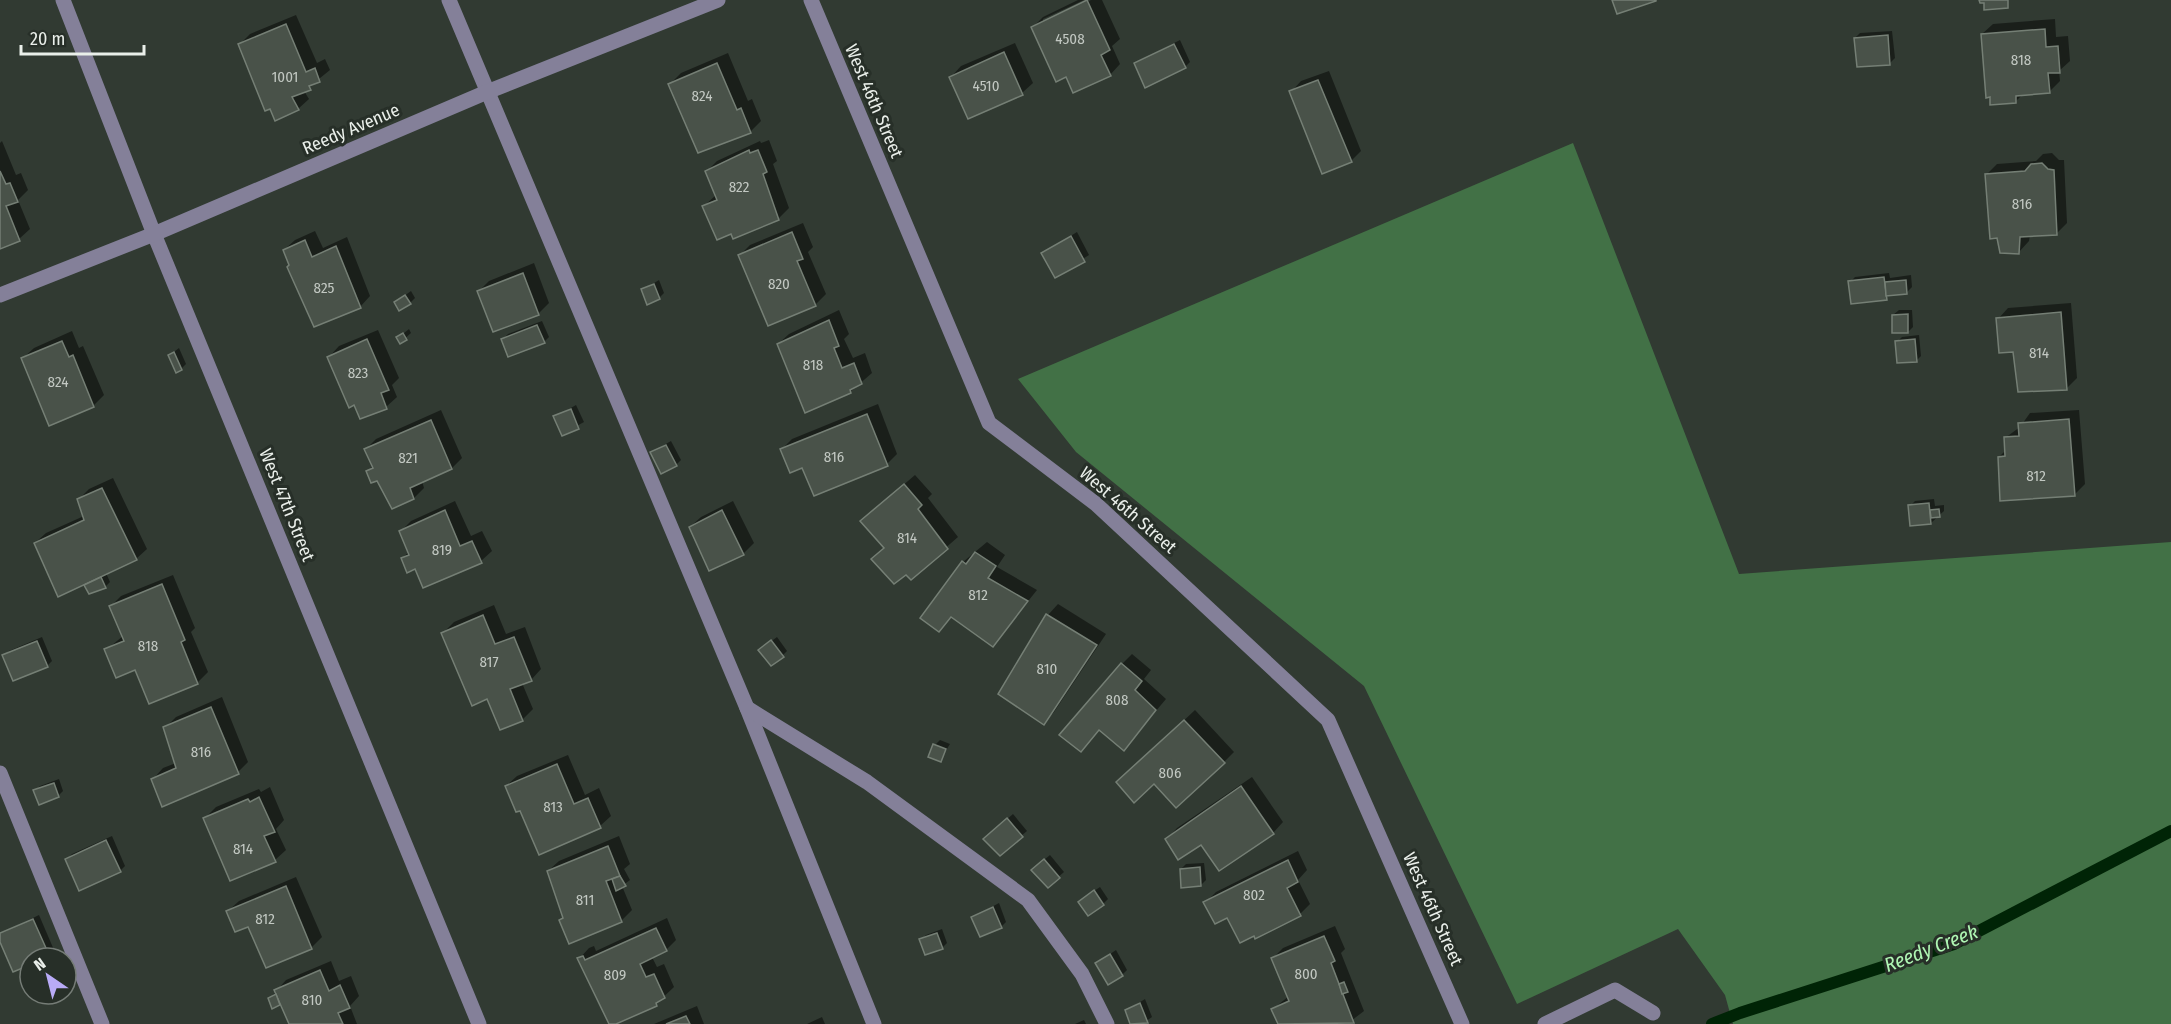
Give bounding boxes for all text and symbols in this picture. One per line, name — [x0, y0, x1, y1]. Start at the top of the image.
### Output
scale bar — [21, 18, 144, 56]
text: 20 m — [30, 28, 65, 50]
house number: 4508 — [1055, 30, 1085, 48]
street label: West 46th Street — [840, 41, 908, 161]
house number: 818 — [2011, 51, 2031, 69]
house number: 1001 — [272, 68, 298, 86]
house number: 4510 — [973, 77, 999, 95]
house number: 824 — [692, 87, 712, 105]
street label: Reedy Avenue — [299, 99, 403, 159]
house number: 822 — [729, 178, 750, 196]
house number: 816 — [2012, 195, 2032, 213]
house number: 820 — [768, 275, 790, 293]
house number: 825 — [314, 279, 335, 297]
house number: 814 — [2029, 344, 2049, 362]
house number: 818 — [803, 356, 823, 374]
house number: 823 — [348, 364, 369, 382]
house number: 824 — [48, 373, 68, 391]
street label: West 47th Street — [254, 445, 320, 565]
house number: 816 — [824, 448, 844, 466]
house number: 821 — [398, 449, 418, 467]
street label: West 46th Street — [1075, 462, 1181, 558]
house number: 812 — [2026, 467, 2046, 485]
house number: 814 — [897, 529, 917, 547]
house number: 819 — [432, 541, 452, 559]
house number: 812 — [968, 586, 988, 604]
house number: 818 — [138, 637, 158, 655]
house number: 817 — [479, 653, 499, 671]
house number: 810 — [1037, 660, 1057, 678]
house number: 808 — [1106, 691, 1128, 709]
house number: 816 — [191, 743, 211, 761]
house number: 806 — [1159, 764, 1181, 782]
house number: 813 — [543, 798, 563, 816]
house number: 814 — [233, 840, 253, 858]
street label: West 46th Street — [1398, 849, 1468, 969]
house number: 802 — [1243, 886, 1265, 904]
house number: 811 — [576, 891, 594, 909]
house number: 812 — [255, 910, 275, 928]
water label: Reedy Creek — [1881, 919, 1981, 977]
north arrow — [18, 946, 78, 1006]
text: N — [30, 954, 49, 975]
house number: 800 — [1294, 965, 1318, 983]
house number: 809 — [604, 966, 626, 984]
house number: 810 — [302, 991, 322, 1009]

